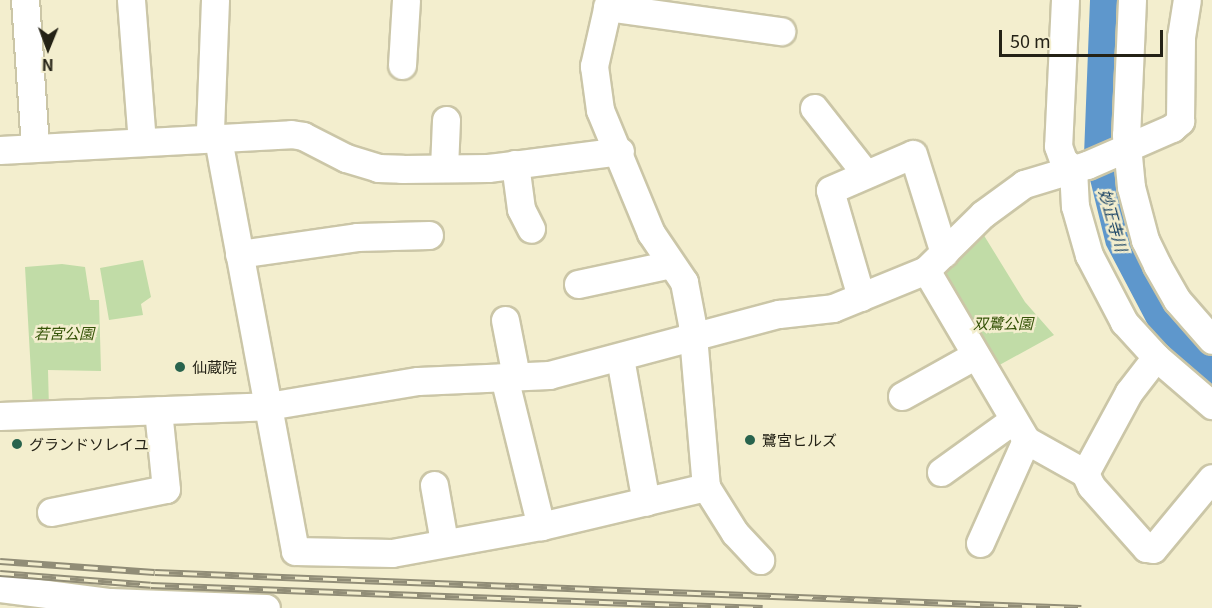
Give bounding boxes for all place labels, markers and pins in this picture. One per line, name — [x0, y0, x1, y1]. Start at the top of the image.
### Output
place label: 仙蔵院 — [192, 358, 237, 376]
marker: 仙蔵院 — [173, 360, 187, 374]
place label: 鷺宮ヒルズ — [762, 431, 837, 449]
marker: 鷺宮ヒルズ — [743, 433, 757, 447]
place label: グランドソレイユ — [29, 435, 149, 453]
marker: グランドソレイユ — [10, 437, 24, 451]

